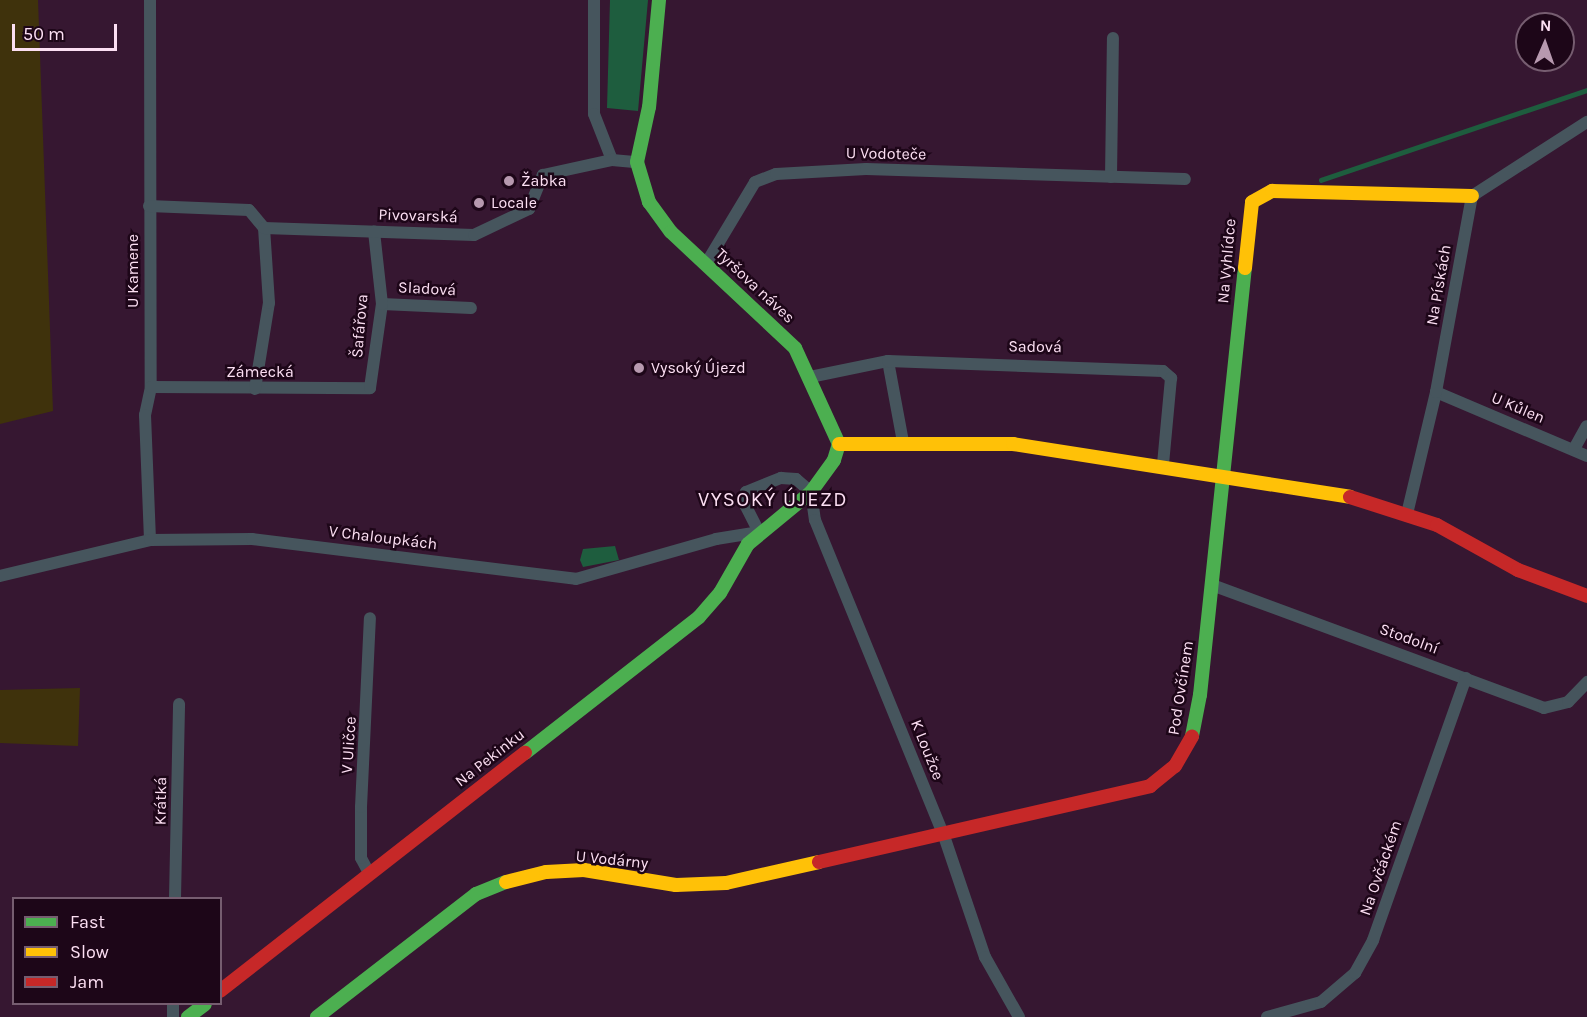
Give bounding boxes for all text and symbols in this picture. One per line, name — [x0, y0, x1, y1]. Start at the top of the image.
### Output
scale bar — [15, 12, 120, 50]
north arrow — [1515, 12, 1575, 72]
text: N — [1539, 16, 1552, 35]
text: 50 m — [23, 23, 65, 45]
street label: U Vodoteče — [846, 144, 926, 164]
place label: Žabka — [521, 171, 567, 191]
marker: Žabka — [502, 174, 516, 188]
place label: Locale — [491, 193, 537, 213]
marker: Locale — [472, 196, 486, 210]
street label: Pivovarská — [378, 205, 458, 227]
street label: Na Vyhlídce — [1214, 218, 1240, 304]
street label: U Kamene — [123, 234, 143, 308]
street label: Na Pískách — [1422, 243, 1456, 327]
street label: Tyršova náves — [712, 245, 798, 327]
street label: Sladová — [398, 278, 456, 300]
street label: Šafářova — [348, 293, 372, 359]
street label: Sadová — [1008, 337, 1062, 357]
place label: Vysoký Újezd — [651, 358, 746, 378]
marker: Vysoký Újezd — [632, 361, 646, 375]
street label: Zámecká — [226, 362, 294, 382]
street label: U Kůlen — [1488, 388, 1548, 428]
district label: VYSOKÝ ÚJEZD — [698, 487, 848, 511]
street label: V Chaloupkách — [328, 522, 438, 554]
street label: Stodolní — [1377, 619, 1441, 659]
street label: Pod Ovčínem — [1164, 640, 1198, 736]
street label: V Uličce — [337, 716, 361, 774]
street label: K Loužce — [906, 717, 948, 783]
street label: Na Pekinku — [451, 725, 529, 791]
street label: Krátká — [151, 777, 171, 825]
street label: Na Ovčáckém — [1356, 818, 1406, 918]
street label: U Vodárny — [575, 847, 649, 873]
legend — [12, 897, 222, 1005]
text: Fast — [70, 911, 105, 933]
text: Slow — [70, 941, 109, 963]
text: Jam — [70, 971, 104, 993]

